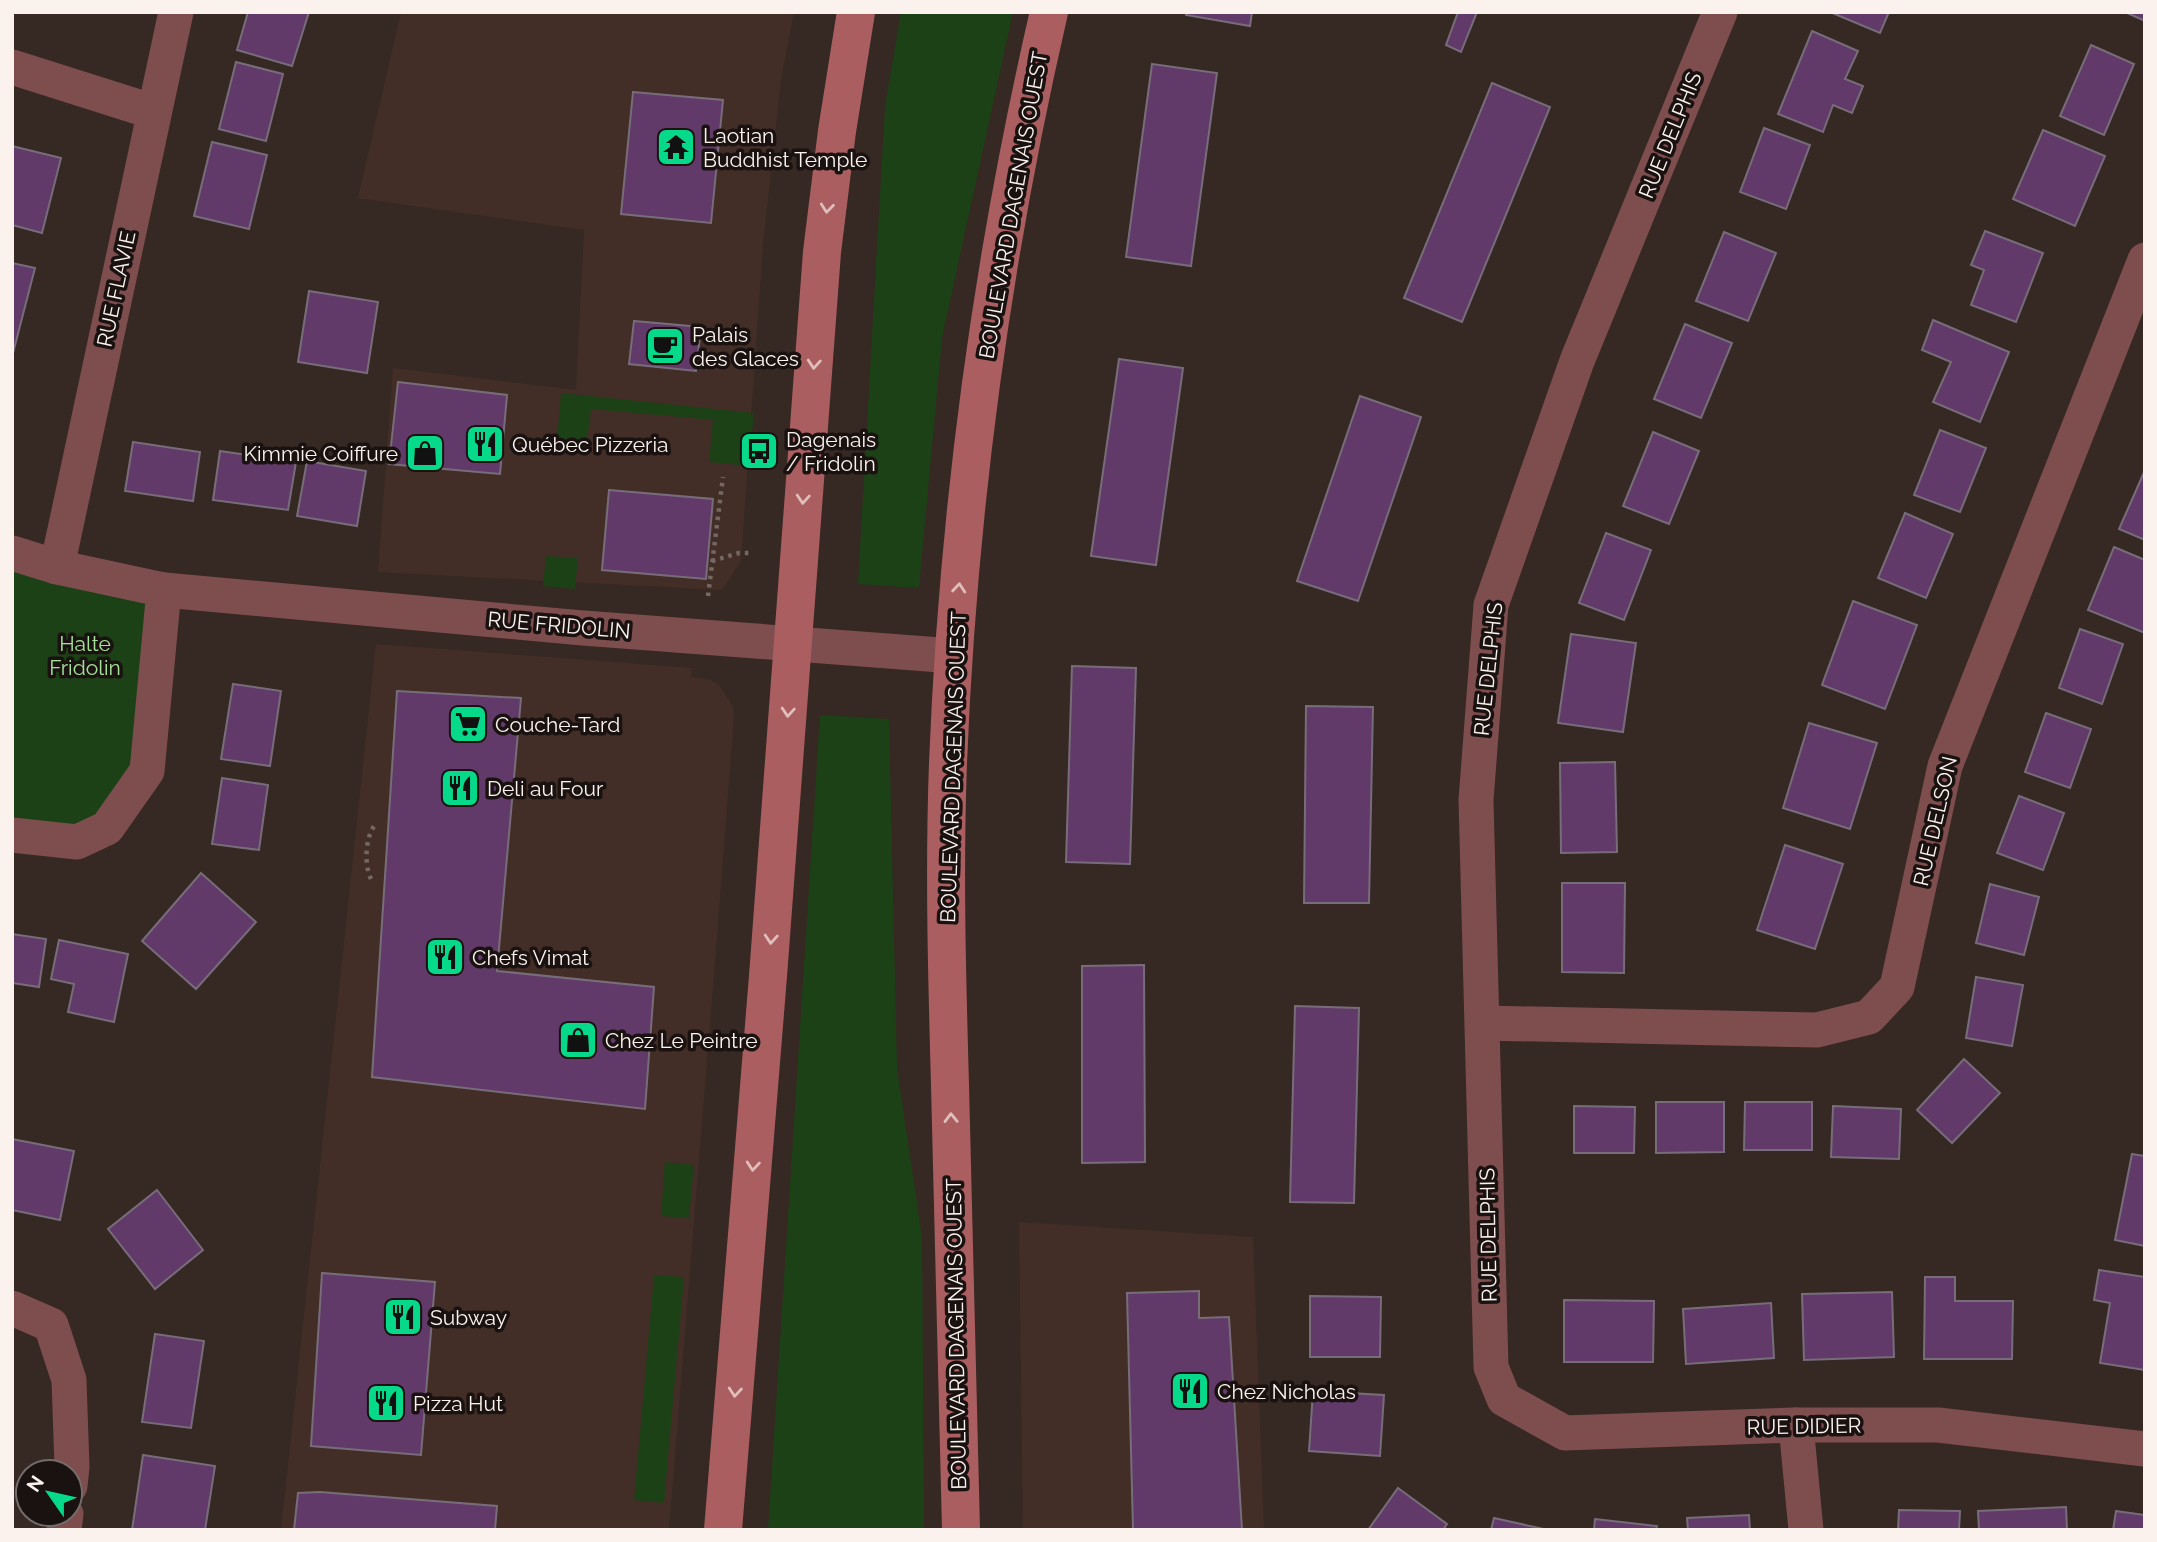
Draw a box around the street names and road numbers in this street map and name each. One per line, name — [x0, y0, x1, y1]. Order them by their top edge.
street label: BOULEVARD DAGENAIS OUEST — [974, 49, 1052, 361]
street label: RUE DELPHIS — [1633, 68, 1707, 202]
street label: RUE FLAVIE — [92, 229, 140, 349]
street label: RUE DELPHIS — [1469, 601, 1507, 737]
street label: RUE FRIDOLIN — [486, 606, 632, 644]
street label: BOULEVARD DAGENAIS OUEST — [935, 611, 971, 923]
street label: RUE DELSON — [1908, 754, 1962, 888]
street label: RUE DELPHIS — [1474, 1167, 1502, 1302]
street label: BOULEVARD DAGENAIS OUEST — [941, 1178, 971, 1490]
street label: RUE DIDIER — [1746, 1413, 1862, 1439]

